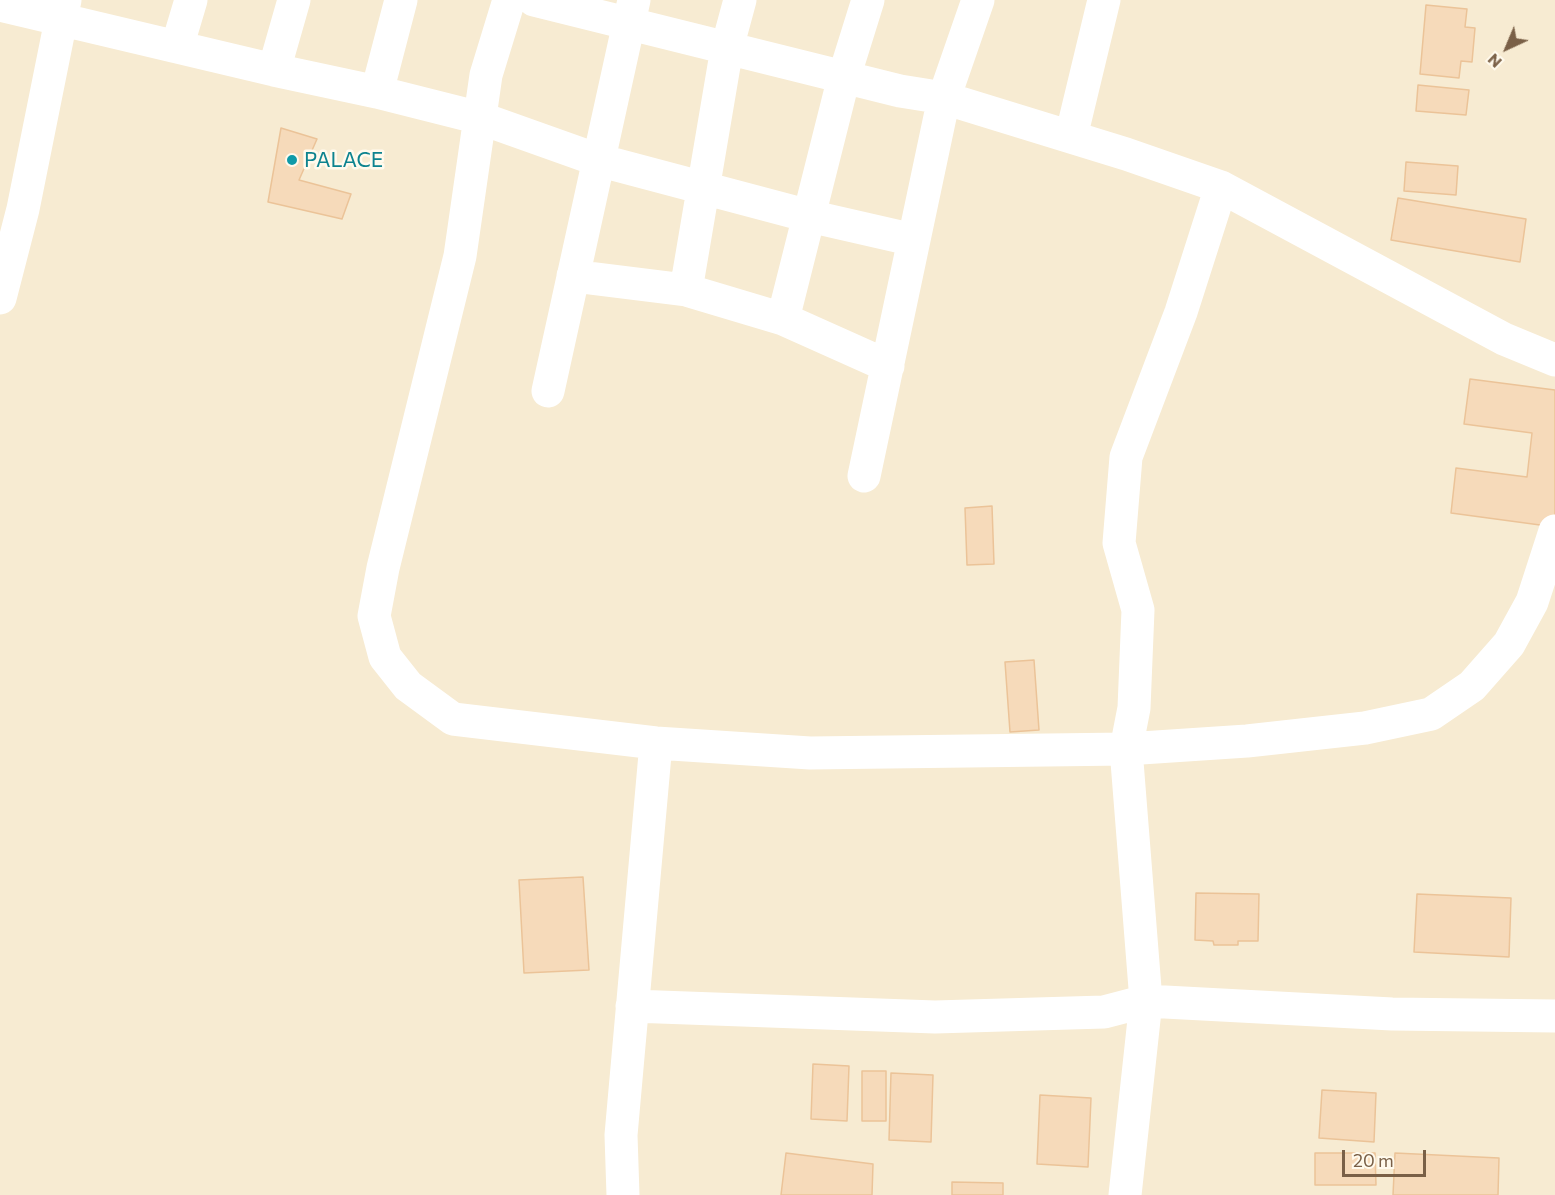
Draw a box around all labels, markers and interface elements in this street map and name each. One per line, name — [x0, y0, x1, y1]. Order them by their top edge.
north arrow — [1477, 18, 1537, 78]
text: N — [1483, 50, 1505, 72]
place label: PALACE — [304, 147, 383, 173]
marker: PALACE — [285, 153, 299, 167]
scale bar — [1345, 1138, 1429, 1176]
text: 20 m — [1353, 1149, 1394, 1171]

